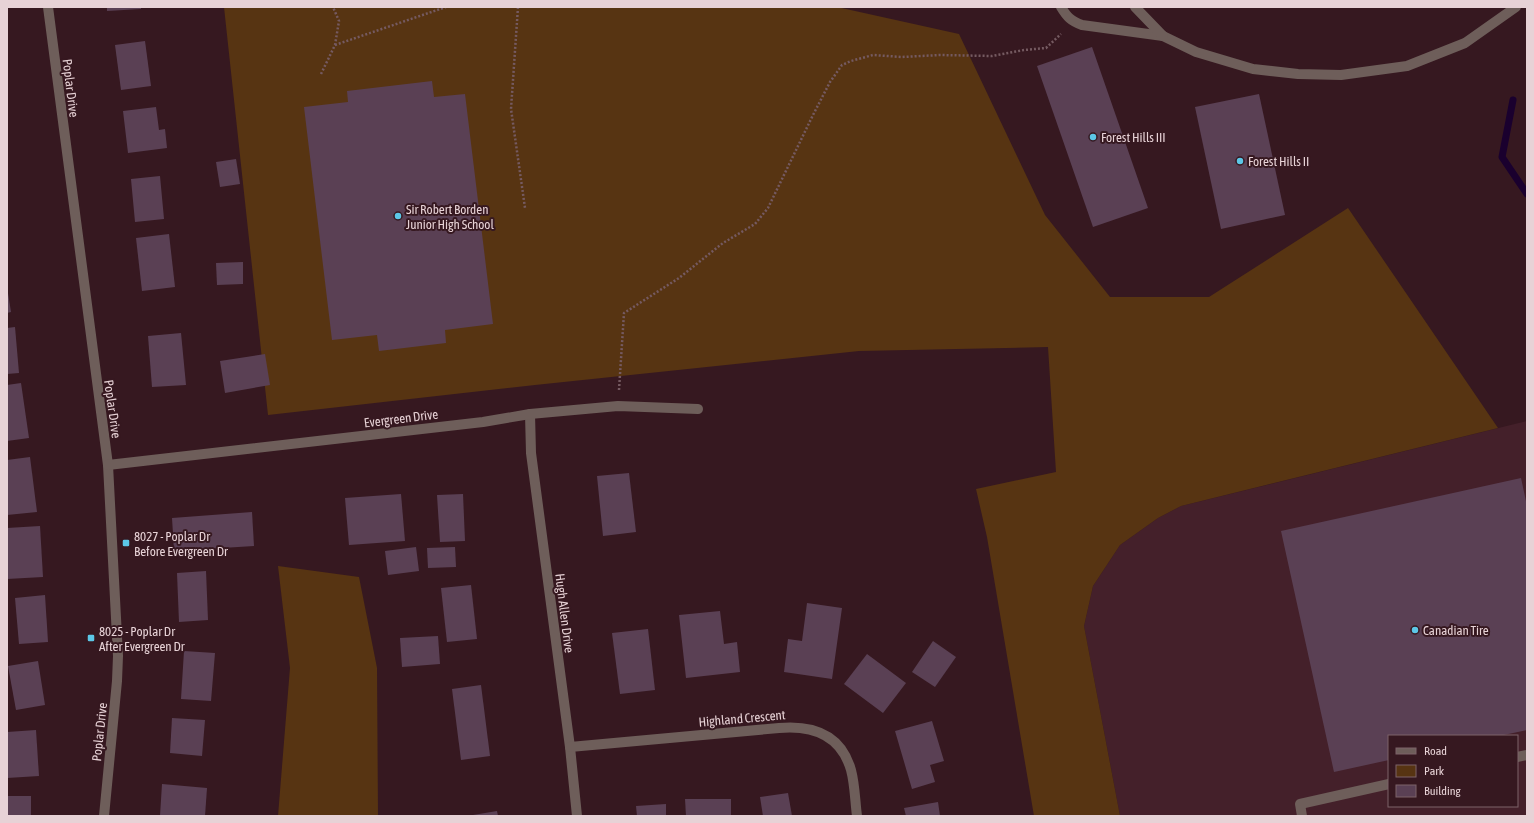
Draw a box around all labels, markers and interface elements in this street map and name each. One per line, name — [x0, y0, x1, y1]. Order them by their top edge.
street label: Poplar Drive — [59, 58, 82, 118]
place label: Forest Hills III — [1101, 130, 1166, 145]
marker: Forest Hills III — [1088, 132, 1098, 142]
place label: Forest Hills II — [1248, 154, 1309, 169]
marker: Forest Hills II — [1235, 156, 1245, 166]
place label: Sir Robert Borden Junior High School — [406, 202, 494, 232]
marker: Sir Robert Borden Junior High School — [393, 211, 403, 221]
street label: Poplar Drive — [101, 379, 124, 439]
street label: Evergreen Drive — [363, 406, 439, 430]
place label: 8027 - Poplar Dr Before Evergreen Dr — [134, 529, 228, 559]
marker: 8027 - Poplar Dr Before Evergreen Dr — [121, 538, 131, 548]
street label: Hugh Allen Drive — [552, 573, 577, 654]
place label: Canadian Tire — [1423, 623, 1489, 638]
place label: 8025 - Poplar Dr After Evergreen Dr — [99, 624, 185, 654]
marker: Canadian Tire — [1410, 625, 1420, 635]
marker: 8025 - Poplar Dr After Evergreen Dr — [86, 633, 96, 643]
street label: Poplar Drive — [89, 702, 110, 762]
street label: Highland Crescent — [698, 707, 786, 730]
legend — [1388, 735, 1518, 807]
text: Road — [1424, 744, 1447, 758]
text: Park — [1424, 764, 1445, 778]
text: Building — [1424, 784, 1462, 798]

